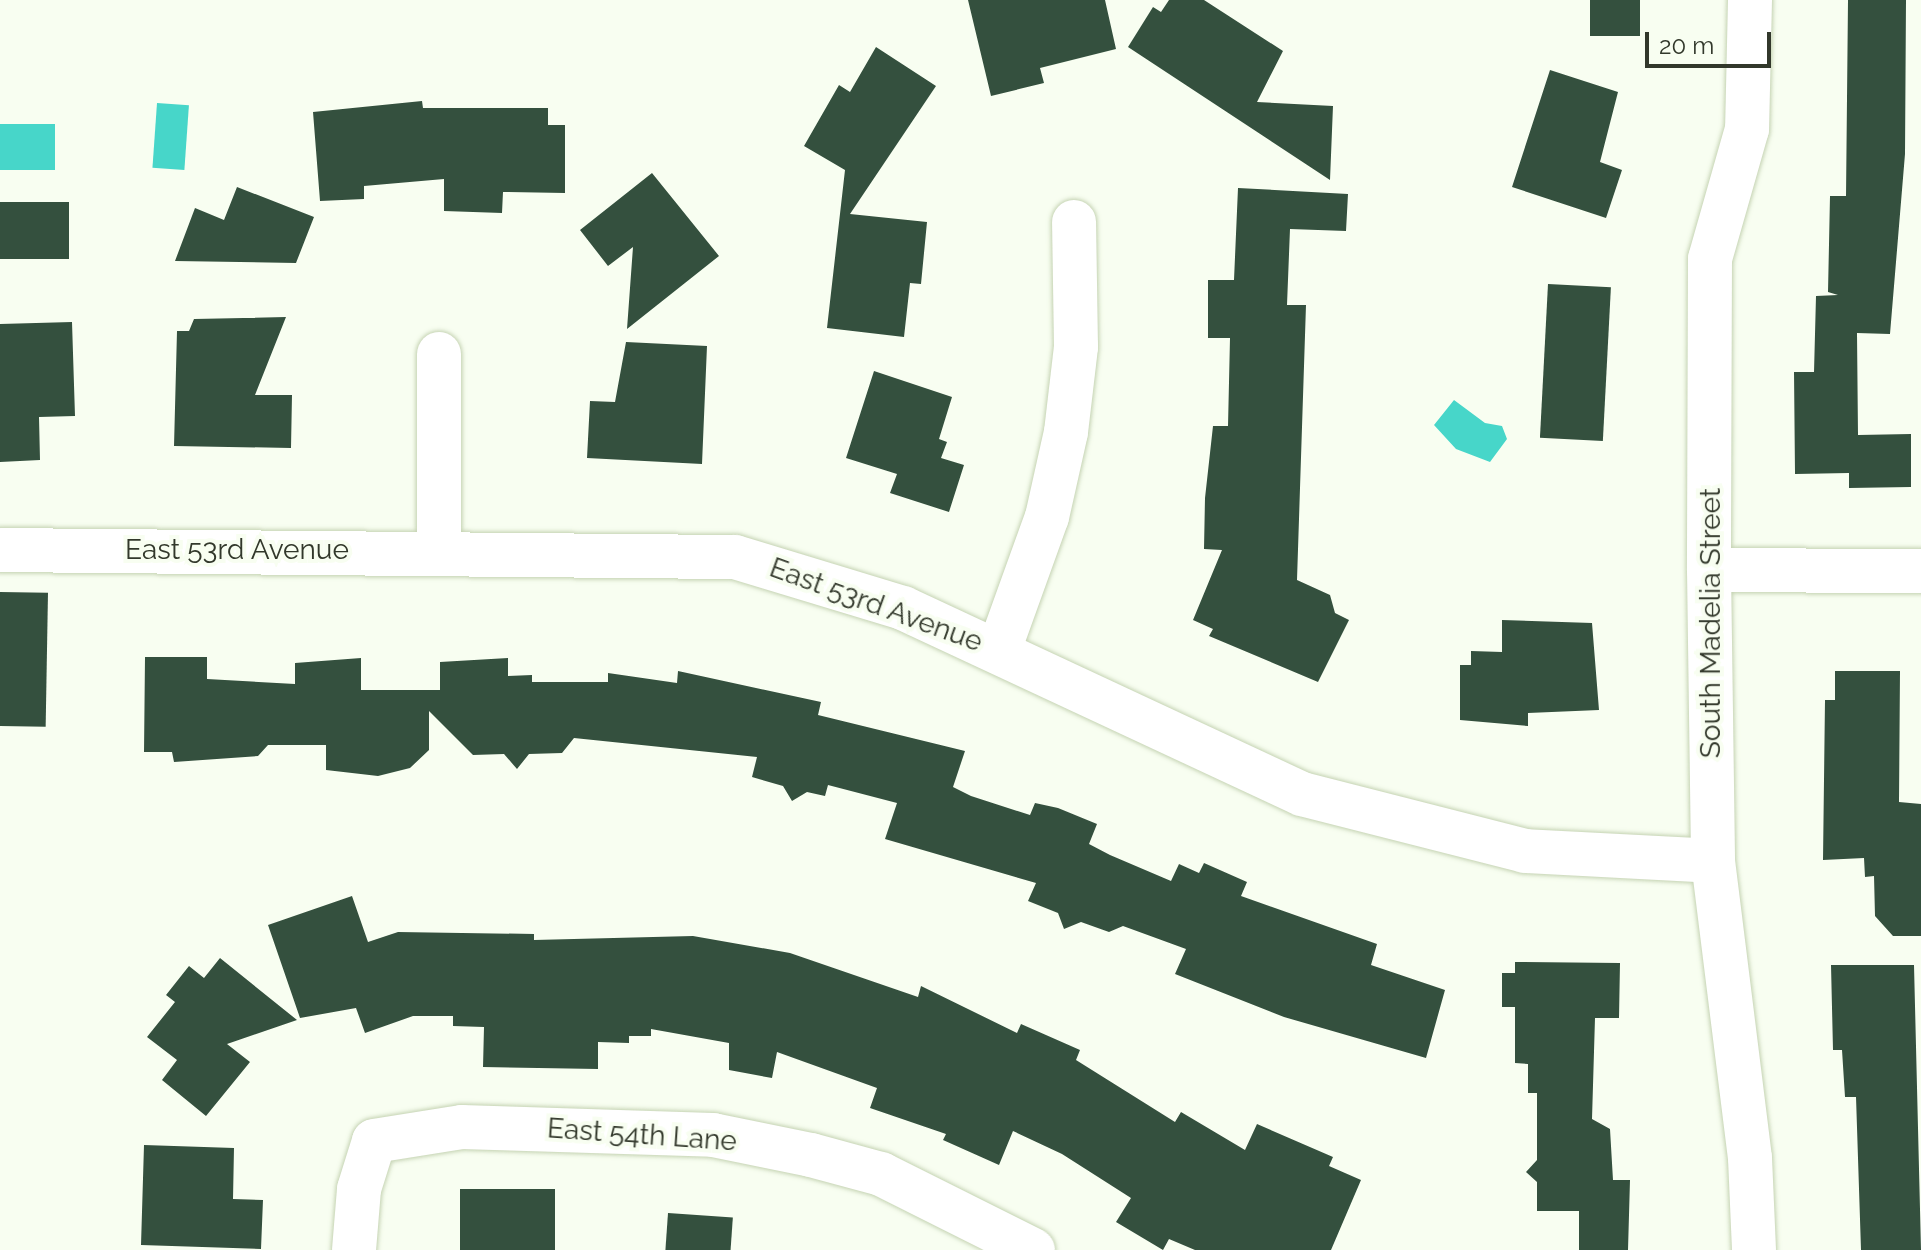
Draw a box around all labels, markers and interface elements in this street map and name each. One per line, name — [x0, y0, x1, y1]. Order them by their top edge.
scale bar — [1649, 16, 1775, 66]
text: 20 m — [1659, 31, 1714, 60]
street label: South Madelia Street — [1694, 488, 1728, 758]
street label: East 53rd Avenue — [125, 533, 349, 567]
street label: East 53rd Avenue — [765, 551, 987, 659]
street label: East 54th Lane — [546, 1112, 738, 1158]

